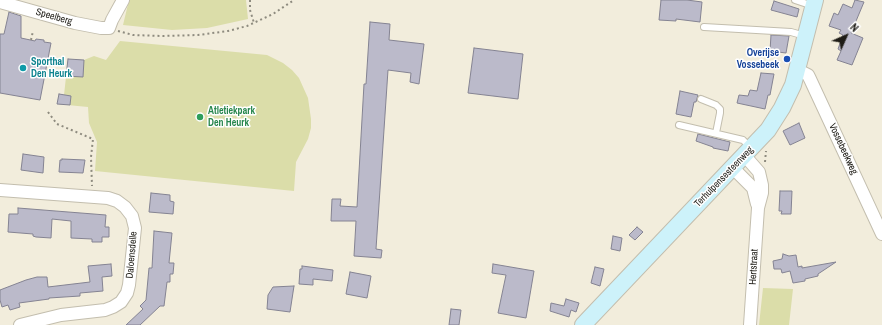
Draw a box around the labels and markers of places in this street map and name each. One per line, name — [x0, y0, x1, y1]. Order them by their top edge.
place label: Overijse Vossebeek — [737, 47, 779, 70]
marker: Overijse Vossebeek — [782, 54, 792, 64]
place label: Sporthal Den Heurk — [31, 56, 72, 80]
marker: Sporthal Den Heurk — [18, 63, 28, 73]
place label: Atletiekpark Den Heurk — [208, 105, 255, 128]
marker: Atletiekpark Den Heurk — [195, 112, 205, 122]

